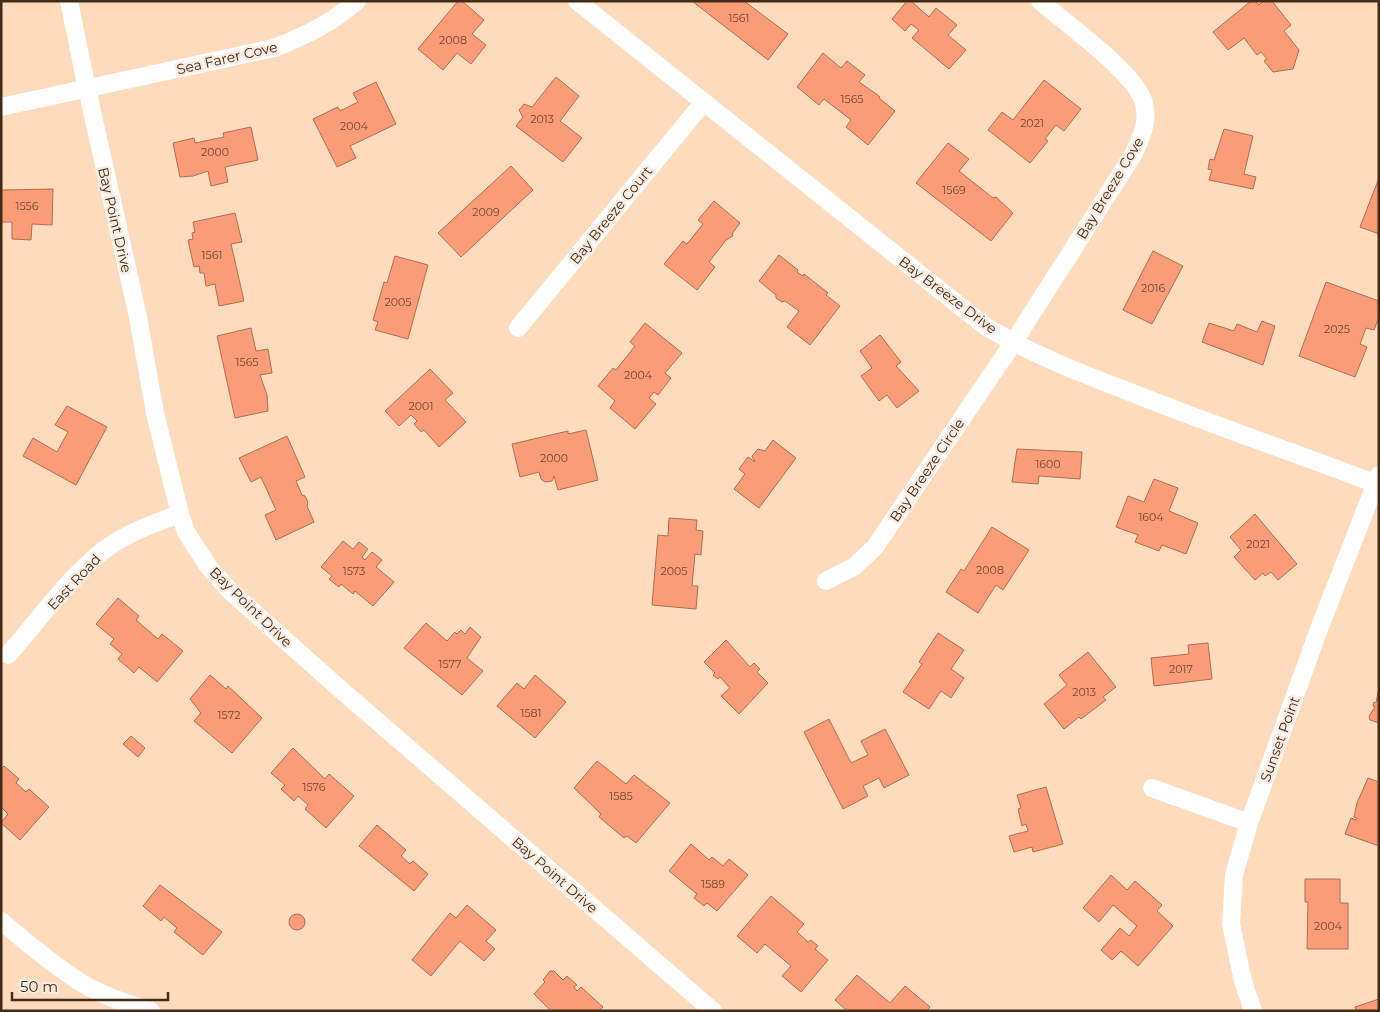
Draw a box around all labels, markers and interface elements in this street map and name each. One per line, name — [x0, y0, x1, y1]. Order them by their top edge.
house number: 1561 — [729, 11, 749, 25]
house number: 2008 — [439, 33, 467, 47]
street label: Sea Farer Cove — [175, 38, 279, 78]
house number: 1565 — [840, 92, 864, 106]
house number: 2013 — [530, 112, 554, 126]
house number: 2021 — [1020, 116, 1044, 130]
house number: 2004 — [340, 119, 369, 133]
street label: Bay Breeze Cove — [1072, 134, 1148, 242]
house number: 2000 — [201, 145, 229, 159]
street label: Bay Breeze Court — [566, 162, 656, 268]
street label: Bay Point Drive — [94, 166, 136, 274]
house number: 1569 — [942, 183, 966, 197]
house number: 1556 — [15, 199, 39, 213]
house number: 2009 — [472, 205, 500, 219]
house number: 1561 — [202, 248, 222, 262]
street label: Bay Breeze Drive — [895, 252, 1001, 338]
house number: 2016 — [1141, 281, 1165, 295]
house number: 2005 — [384, 295, 412, 309]
house number: 2025 — [1324, 322, 1350, 336]
house number: 1565 — [235, 355, 259, 369]
house number: 2004 — [624, 368, 653, 382]
house number: 2001 — [409, 399, 433, 413]
street label: Bay Breeze Circle — [886, 415, 968, 525]
house number: 2000 — [540, 451, 568, 465]
house number: 1600 — [1035, 457, 1061, 471]
house number: 1604 — [1138, 510, 1164, 524]
house number: 2021 — [1246, 537, 1270, 551]
street label: East Road — [43, 550, 105, 614]
street label: Bay Point Drive — [206, 563, 296, 651]
house number: 2008 — [976, 563, 1004, 577]
house number: 1573 — [343, 564, 365, 578]
house number: 2005 — [660, 564, 688, 578]
house number: 1577 — [438, 657, 462, 671]
house number: 2017 — [1169, 662, 1193, 676]
house number: 2013 — [1072, 685, 1096, 699]
street label: Sunset Point — [1256, 693, 1304, 784]
house number: 1581 — [520, 706, 542, 720]
house number: 1572 — [218, 708, 240, 722]
house number: 1576 — [302, 780, 326, 794]
house number: 1585 — [609, 789, 633, 803]
street label: Bay Point Drive — [508, 833, 602, 917]
house number: 1589 — [701, 877, 725, 891]
house number: 2004 — [1314, 919, 1343, 933]
scale bar — [12, 970, 169, 1002]
text: 50 m — [20, 977, 58, 996]

